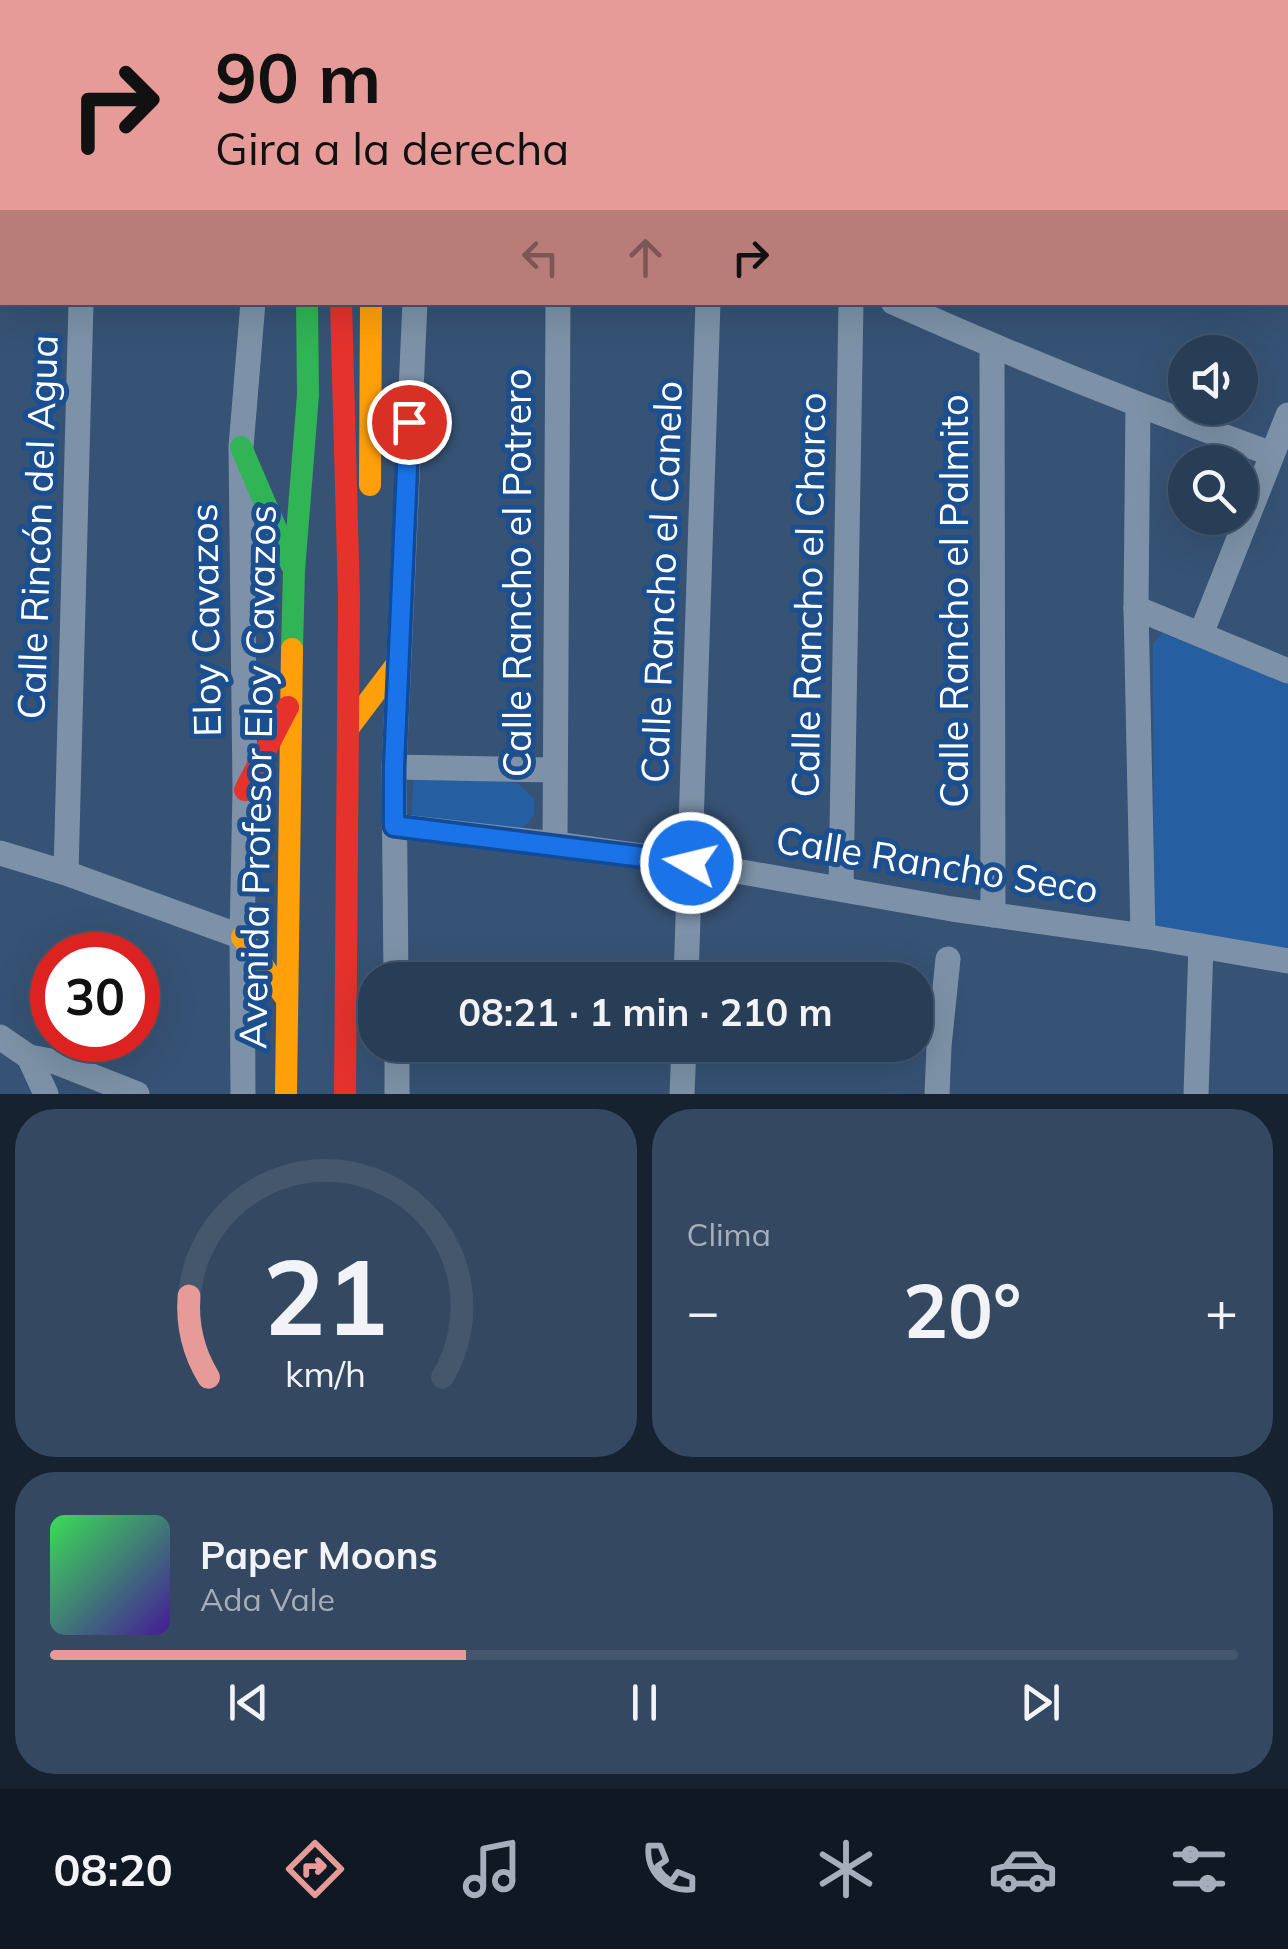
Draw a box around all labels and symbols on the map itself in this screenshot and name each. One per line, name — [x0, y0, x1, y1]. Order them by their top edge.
street label: Calle Rincón del Agua — [6, 334, 68, 720]
street label: Calle Rancho el Potrero — [493, 369, 541, 777]
pin — [367, 380, 452, 465]
street label: Calle Rancho el Canelo — [630, 380, 692, 784]
street label: Calle Rancho el Charco — [780, 392, 836, 798]
street label: Calle Rancho el Palmito — [930, 394, 978, 808]
street label: Eloy Cavazos — [179, 503, 231, 737]
street label: Avenida Profesor Eloy Cavazos — [228, 504, 286, 1050]
position arrow — [639, 811, 743, 915]
street label: Calle Rancho Seco — [773, 815, 1102, 913]
speed limit sign: 30 — [30, 932, 160, 1062]

